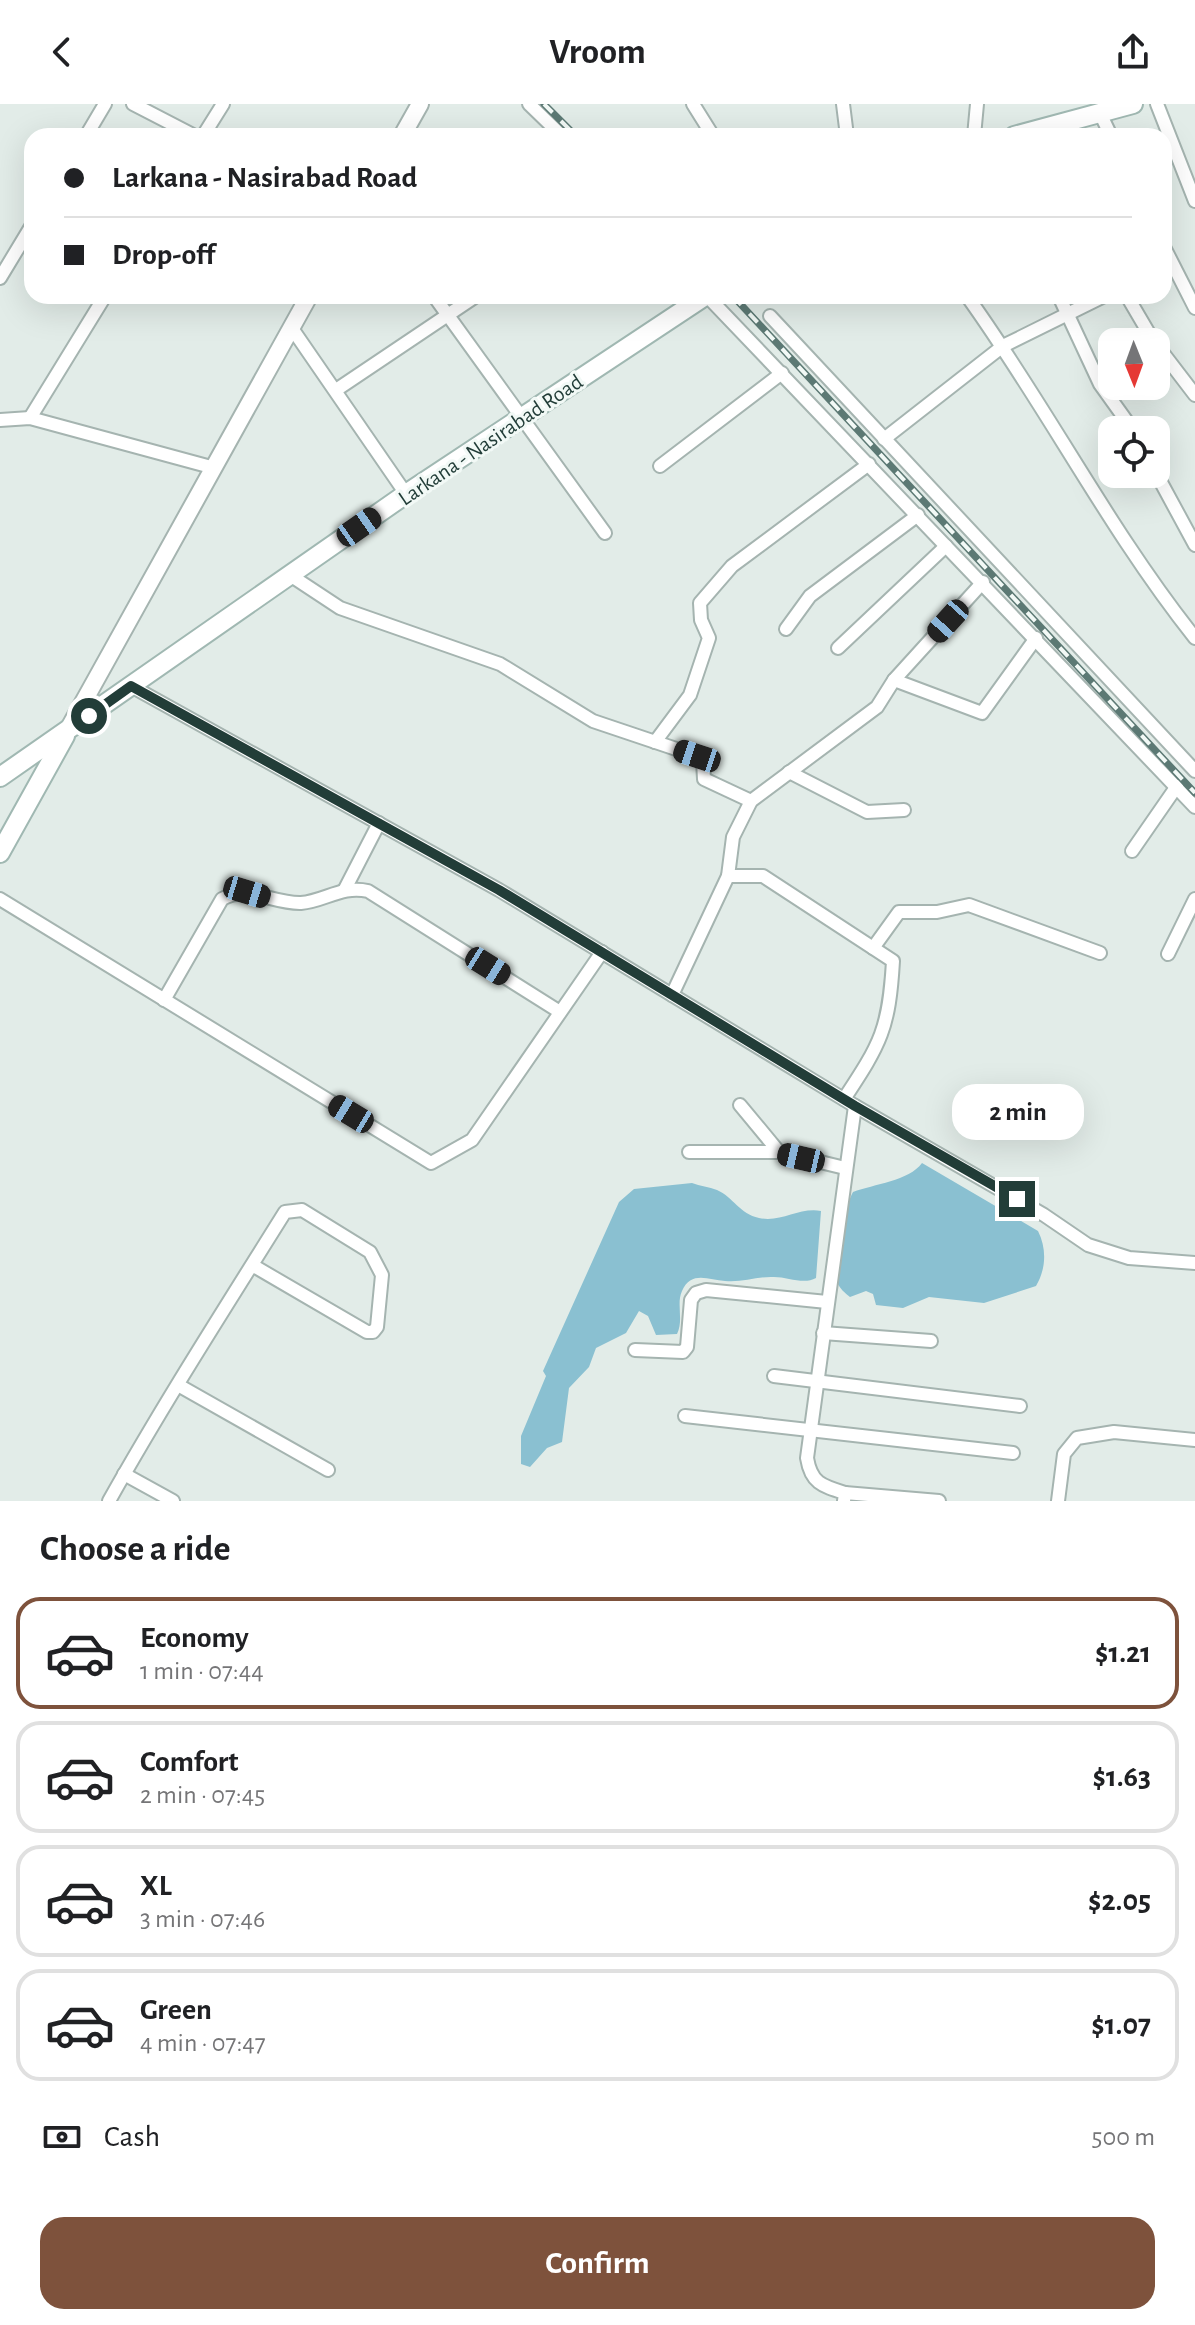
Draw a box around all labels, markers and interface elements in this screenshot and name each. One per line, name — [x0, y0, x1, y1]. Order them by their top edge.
icon: back — [40, 30, 84, 74]
icon: share — [1111, 30, 1155, 74]
text: Vroom — [549, 34, 646, 70]
text: Larkana - Nasirabad Road — [112, 163, 417, 193]
text: Drop-off — [112, 240, 215, 270]
north arrow — [1098, 328, 1170, 400]
map controls — [1098, 328, 1170, 488]
street label: Larkana - Nasirabad Road — [395, 370, 587, 510]
button: locate — [1098, 416, 1170, 488]
car — [332, 503, 386, 551]
car — [923, 595, 973, 647]
route start — [71, 698, 107, 734]
car — [670, 737, 724, 775]
car — [221, 874, 273, 910]
car — [461, 943, 515, 989]
callout: 2 min — [951, 1083, 1083, 1139]
car — [324, 1091, 378, 1137]
text: 2 min — [989, 1099, 1047, 1125]
car — [775, 1141, 827, 1175]
route end — [999, 1181, 1035, 1217]
text: Choose a ride — [40, 1531, 230, 1567]
icon: car — [44, 1617, 116, 1689]
text: Economy — [140, 1623, 249, 1653]
text: $1.21 — [1095, 1638, 1151, 1668]
text: 1 min · 07:44 — [140, 1658, 264, 1684]
icon: car — [44, 1741, 116, 1813]
text: Comfort — [140, 1747, 239, 1777]
text: $1.63 — [1092, 1762, 1151, 1792]
text: 2 min · 07:45 — [140, 1782, 265, 1808]
icon: car — [44, 1865, 116, 1937]
text: XL — [140, 1871, 172, 1901]
text: $2.05 — [1088, 1886, 1151, 1916]
text: 3 min · 07:46 — [140, 1906, 265, 1932]
icon: car — [44, 1989, 116, 2061]
text: Green — [140, 1995, 212, 2025]
text: $1.07 — [1091, 2010, 1151, 2040]
text: 4 min · 07:47 — [140, 2030, 266, 2056]
icon: cash — [40, 2115, 84, 2159]
text: Cash — [104, 2122, 160, 2152]
text: 500 m — [1092, 2124, 1155, 2150]
button: Confirm — [40, 2217, 1155, 2309]

